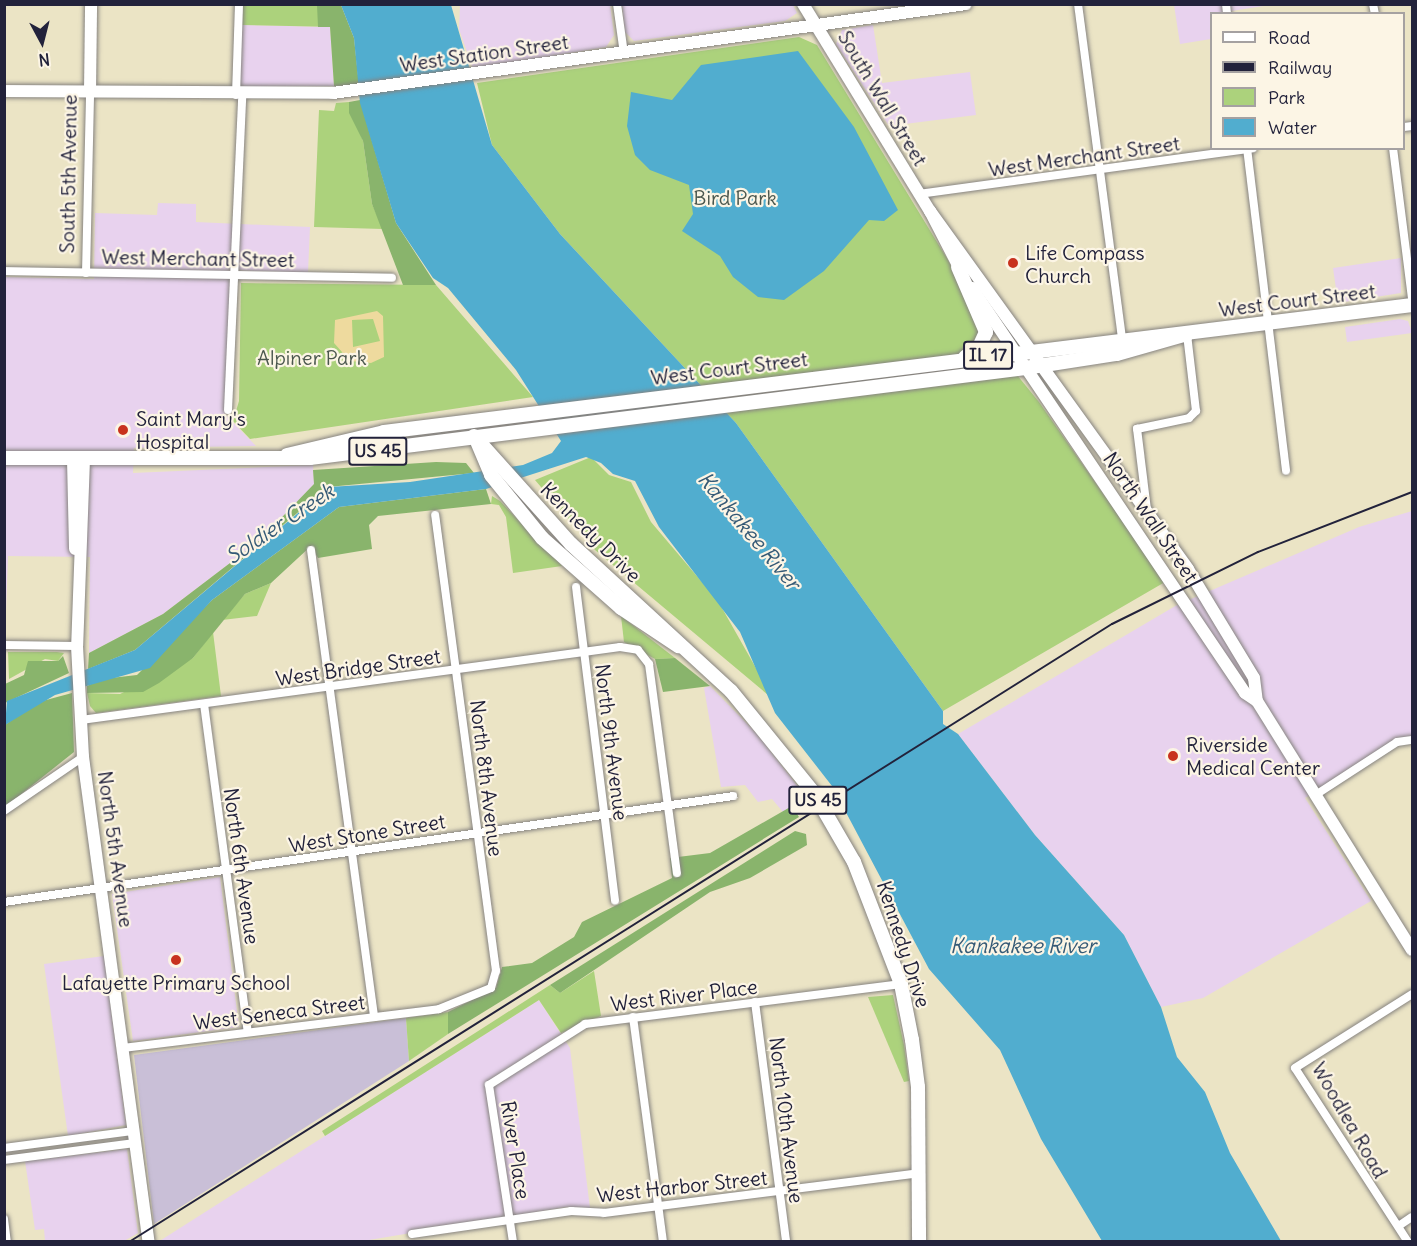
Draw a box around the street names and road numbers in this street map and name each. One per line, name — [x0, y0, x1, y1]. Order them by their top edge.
street label: South Wall Street — [833, 26, 933, 170]
street label: West Station Street — [398, 29, 570, 77]
street label: South 5th Avenue — [55, 94, 81, 254]
street label: West Merchant Street — [987, 131, 1181, 181]
street label: West Merchant Street — [101, 244, 295, 272]
street label: West Court Street — [1217, 278, 1377, 322]
road number: IL 17 — [962, 340, 1014, 370]
street label: West Court Street — [649, 346, 809, 390]
road number: US 45 — [348, 436, 408, 466]
street label: North Wall Street — [1099, 447, 1203, 587]
street label: Kennedy Drive — [536, 477, 646, 587]
street label: West Bridge Street — [274, 644, 442, 690]
street label: North 9th Avenue — [590, 662, 634, 822]
street label: North 8th Avenue — [465, 698, 509, 858]
street label: North 5th Avenue — [93, 769, 139, 929]
road number: US 45 — [788, 785, 848, 815]
street label: North 6th Avenue — [219, 786, 265, 946]
street label: West Stone Street — [287, 809, 447, 857]
street label: Kennedy Drive — [872, 878, 936, 1010]
street label: West River Place — [609, 974, 759, 1016]
street label: West Seneca Street — [192, 990, 366, 1034]
street label: North 10th Avenue — [765, 1036, 809, 1204]
street label: Woodlea Road — [1307, 1058, 1393, 1182]
street label: River Place — [496, 1099, 536, 1201]
street label: West Harbor Street — [596, 1165, 768, 1207]

